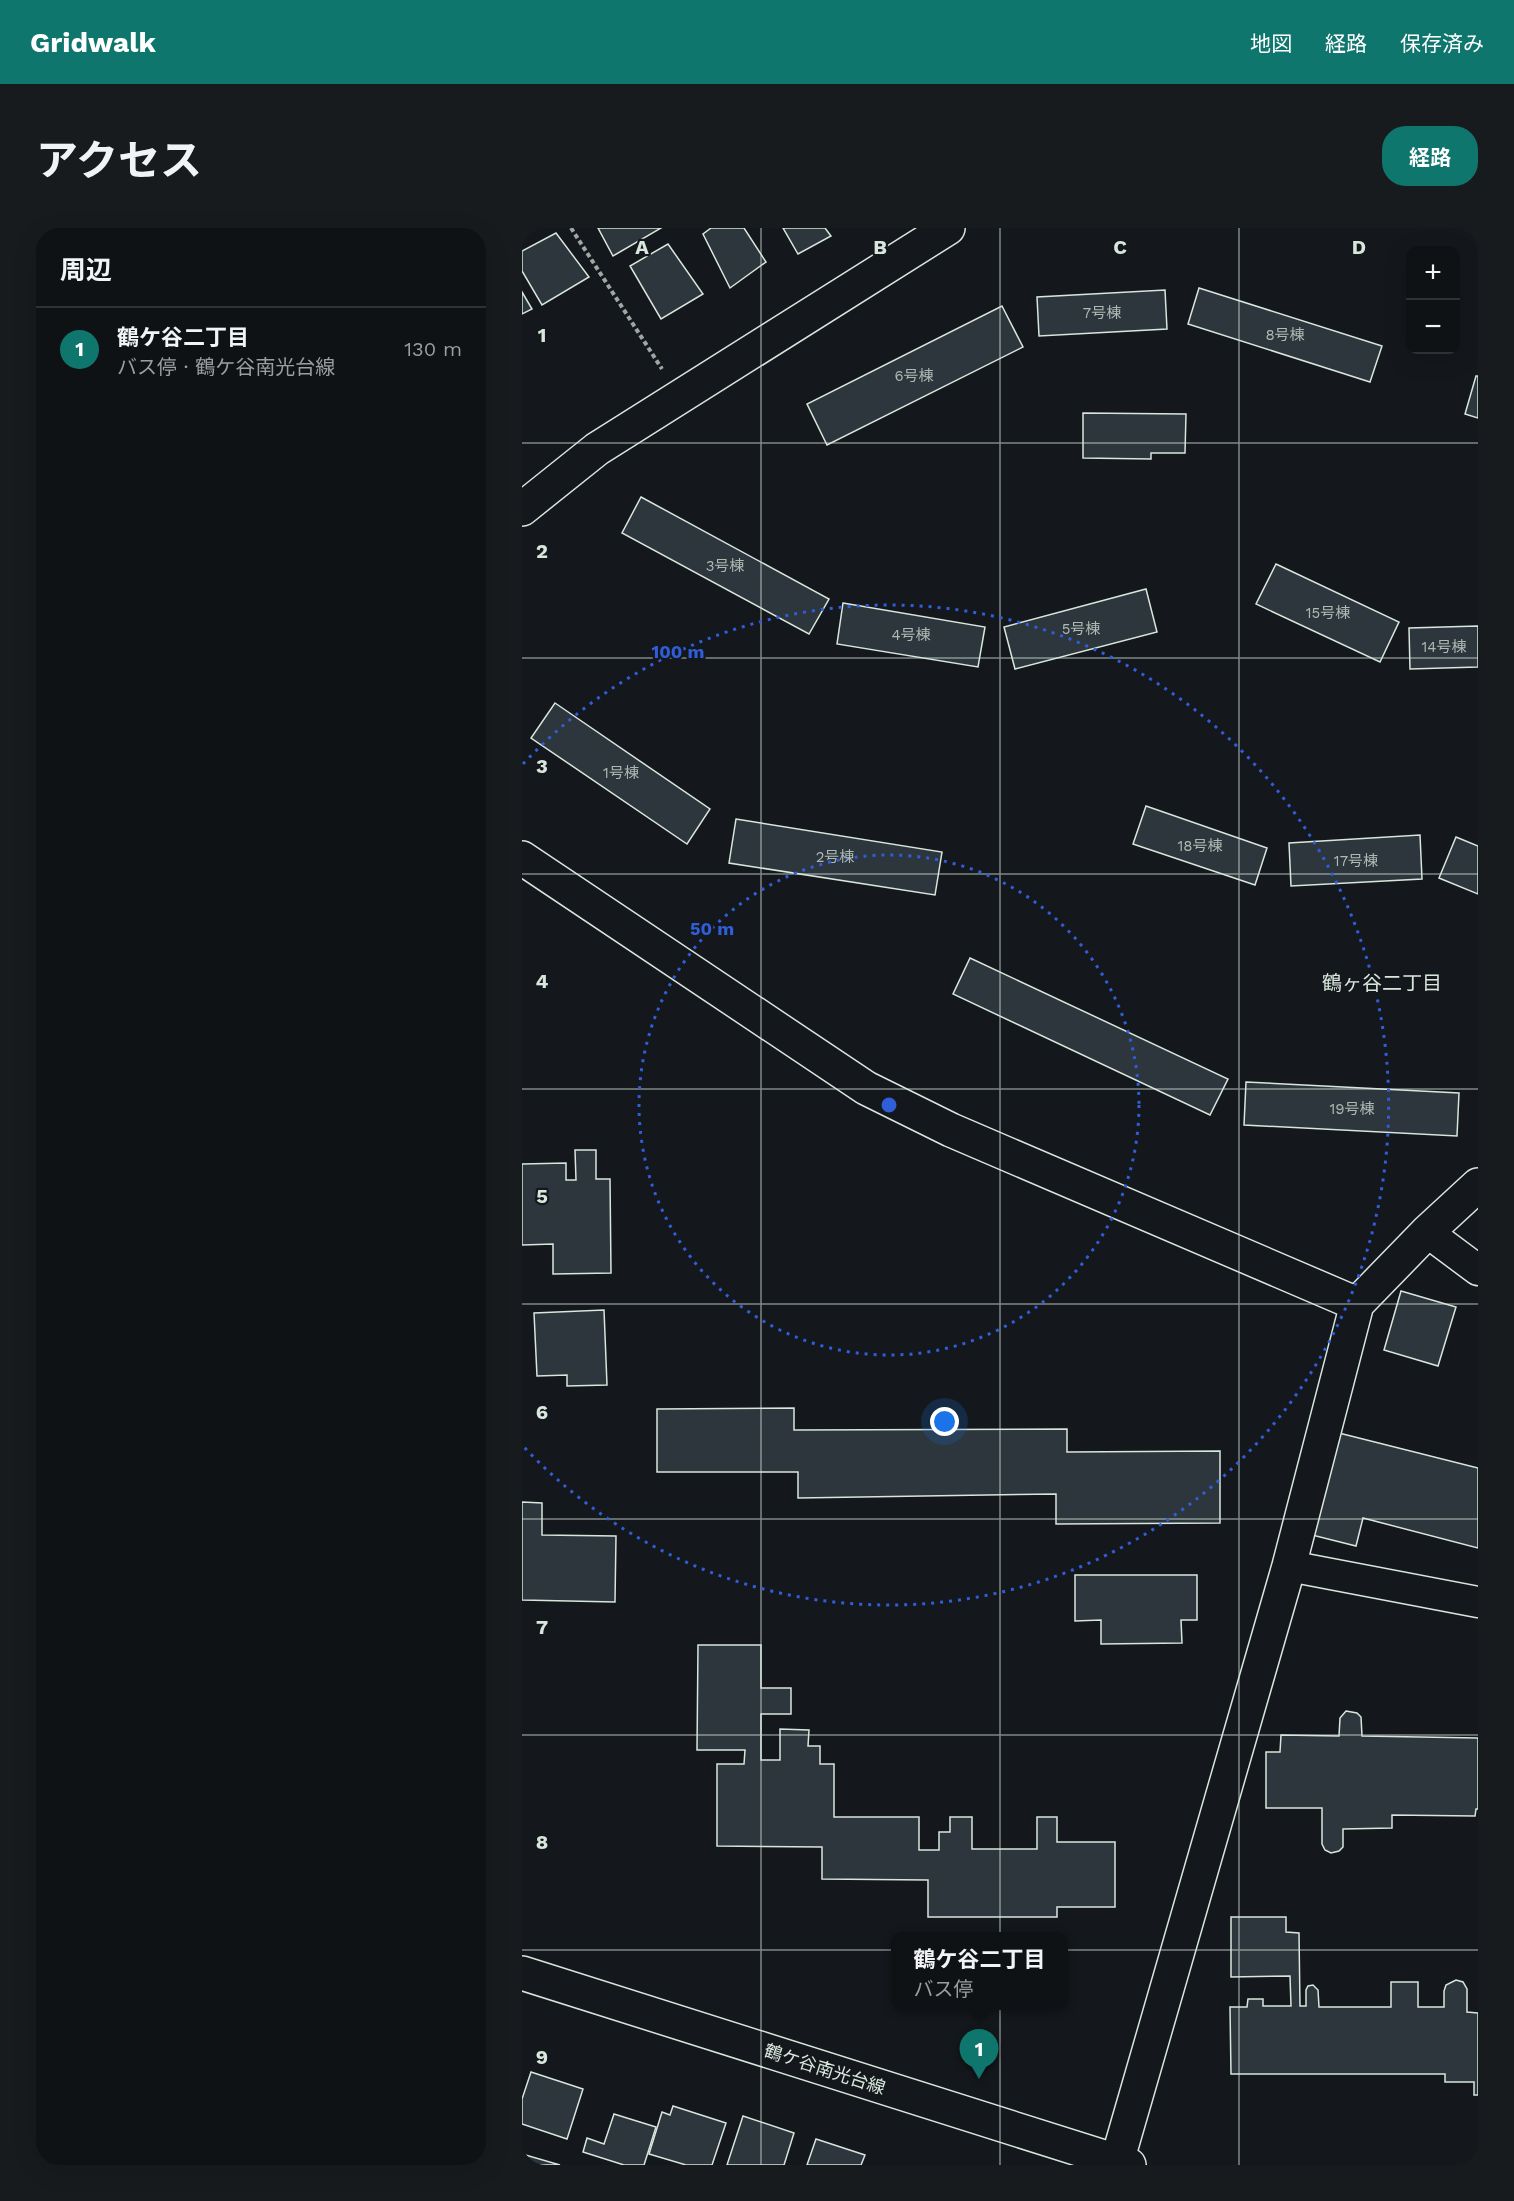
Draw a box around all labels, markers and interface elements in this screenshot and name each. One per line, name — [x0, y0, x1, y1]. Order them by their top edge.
text: Gridwalk — [30, 26, 156, 59]
text: 地図 — [1250, 31, 1292, 56]
text: 経路 — [1325, 31, 1367, 56]
text: 保存済み — [1400, 31, 1484, 56]
button: 経路 — [1382, 126, 1478, 186]
text: アクセス — [36, 136, 202, 185]
text: A — [635, 235, 649, 259]
text: B — [873, 235, 887, 259]
text: C — [1113, 235, 1127, 259]
text: D — [1352, 235, 1366, 259]
map controls — [1406, 246, 1460, 354]
button: + — [1406, 246, 1460, 300]
text: 周辺 — [60, 255, 112, 285]
button: − — [1406, 300, 1460, 354]
house number: 7号棟 — [1083, 304, 1121, 322]
text: 1 — [538, 323, 546, 347]
text: 鶴ケ谷二丁目 — [117, 325, 249, 350]
house number: 8号棟 — [1265, 326, 1305, 344]
text: 1 — [75, 337, 84, 361]
text: 130 m — [404, 337, 462, 361]
text: バス停 · 鶴ケ谷南光台線 — [117, 355, 335, 379]
house number: 6号棟 — [894, 367, 934, 385]
text: 2 — [536, 539, 548, 563]
house number: 3号棟 — [706, 557, 744, 575]
house number: 15号棟 — [1306, 604, 1350, 622]
house number: 5号棟 — [1062, 620, 1100, 638]
house number: 4号棟 — [891, 626, 931, 644]
house number: 14号棟 — [1421, 638, 1467, 656]
text: 100 m — [651, 641, 705, 662]
text: 3 — [536, 754, 548, 778]
house number: 1号棟 — [603, 764, 639, 782]
house number: 18号棟 — [1177, 837, 1223, 855]
house number: 2号棟 — [816, 848, 854, 866]
house number: 17号棟 — [1334, 852, 1378, 870]
text: 50 m — [690, 918, 734, 939]
text: 4 — [536, 969, 549, 993]
district label: 鶴ヶ谷二丁目 — [1322, 971, 1442, 995]
centre of rings — [879, 1095, 899, 1115]
house number: 19号棟 — [1329, 1100, 1375, 1118]
text: 5 — [536, 1184, 548, 1208]
text: 6 — [536, 1400, 548, 1424]
your location — [930, 1407, 959, 1436]
text: 7 — [536, 1615, 548, 1639]
text: 8 — [536, 1830, 548, 1854]
popup — [891, 1932, 1068, 2010]
text: 鶴ケ谷二丁目 — [913, 1947, 1046, 1972]
text: バス停 — [913, 1977, 973, 2001]
pin: 1 — [960, 2030, 998, 2079]
street label: 鶴ケ谷南光台線 — [762, 2040, 888, 2098]
text: 9 — [536, 2045, 548, 2069]

